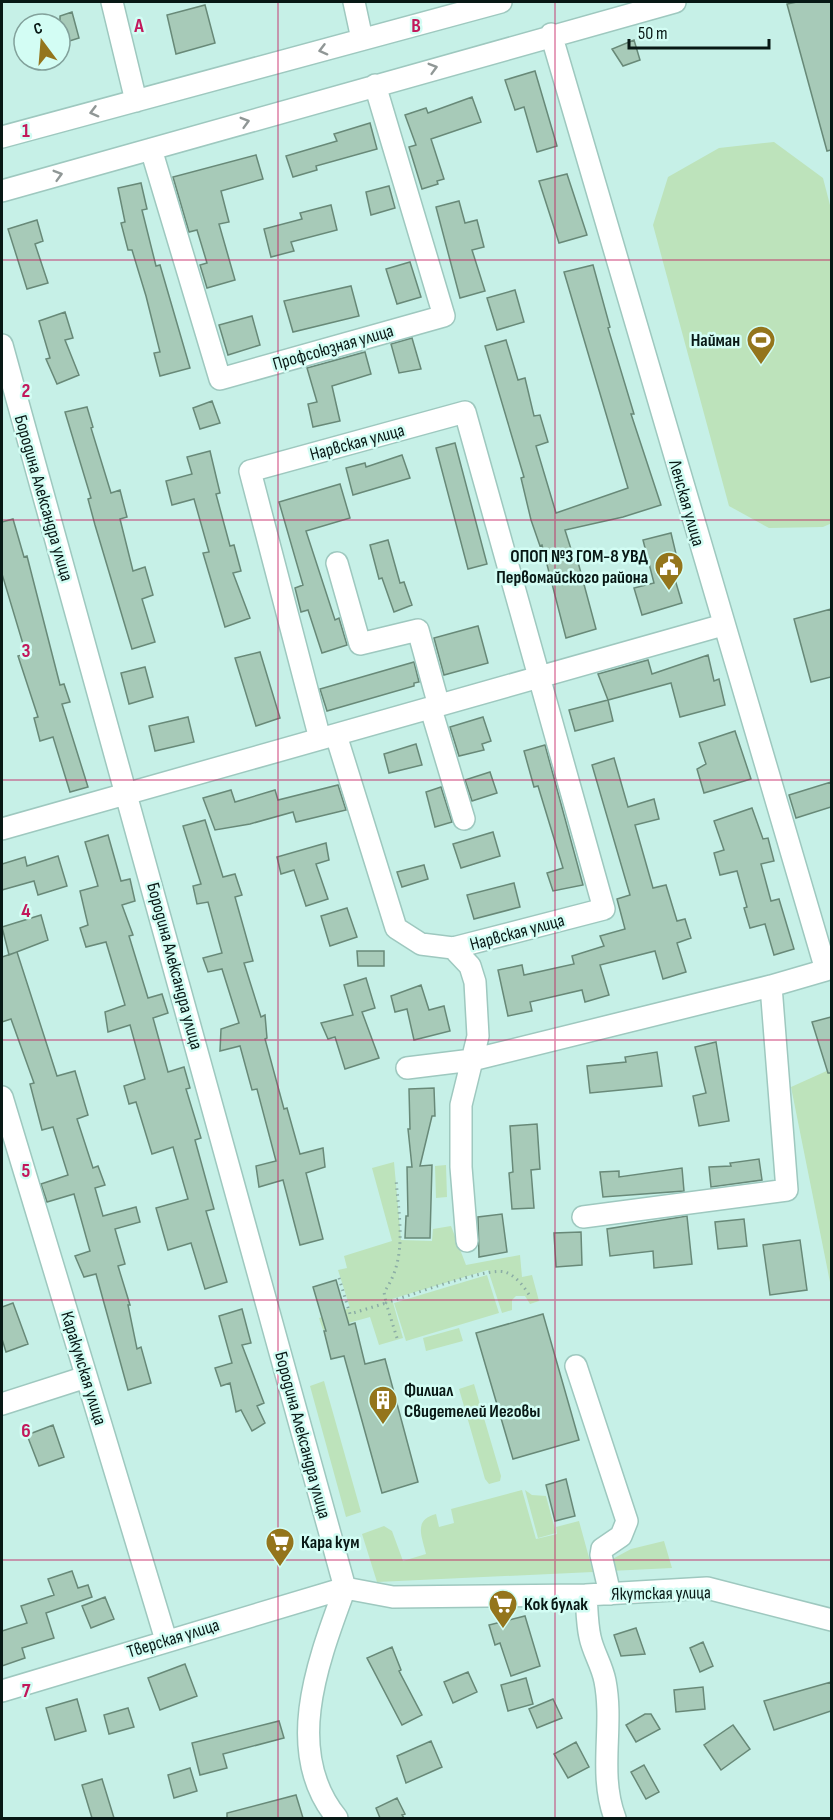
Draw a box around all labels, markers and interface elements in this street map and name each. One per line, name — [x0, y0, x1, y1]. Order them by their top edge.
north arrow — [12, 12, 72, 72]
scale bar — [629, 12, 768, 50]
text: A — [133, 14, 144, 38]
text: B — [411, 14, 421, 38]
text: С — [32, 19, 45, 39]
text: 50 m — [638, 23, 668, 44]
one-way arrow — [318, 43, 329, 55]
one-way arrow — [428, 63, 438, 76]
one-way arrow — [89, 105, 100, 117]
one-way arrow — [240, 117, 250, 129]
text: 1 — [22, 119, 30, 143]
one-way arrow — [52, 170, 63, 182]
street label: Профсоюзная улица — [270, 320, 396, 375]
sports icon: Найман — [745, 324, 777, 366]
place label: Найман — [691, 330, 740, 351]
text: 2 — [22, 379, 30, 403]
street label: Бородина Александра улица — [10, 413, 77, 584]
street label: Нарвская улица — [308, 420, 407, 465]
street label: Ленская улица — [664, 457, 709, 549]
place label: ОПОП №3 ГОМ-8 УВД Первомайского района — [496, 546, 649, 588]
public building icon: ОПОП №3 ГОМ-8 УВД Первомайского района — [653, 550, 685, 592]
text: 3 — [22, 639, 31, 663]
street label: Бородина Александра улица — [142, 880, 207, 1052]
text: 4 — [21, 899, 31, 923]
street label: Нарвская улица — [468, 910, 567, 955]
text: 5 — [22, 1159, 31, 1183]
street label: Каракумская улица — [56, 1309, 111, 1428]
street label: Бородина Александра улица — [270, 1349, 335, 1521]
place label: Филиал Свидетелей Иеговы — [404, 1380, 540, 1422]
building icon: Филиал Свидетелей Иеговы — [367, 1384, 399, 1426]
text: 6 — [21, 1419, 31, 1443]
supermarket icon: Кара кум — [264, 1526, 296, 1568]
place label: Кара кум — [301, 1532, 359, 1553]
street label: Якутская улица — [611, 1582, 711, 1605]
supermarket icon: Кок булак — [487, 1588, 519, 1630]
place label: Кок булак — [524, 1594, 588, 1615]
street label: Тверская улица — [124, 1614, 222, 1662]
text: 7 — [22, 1679, 31, 1703]

